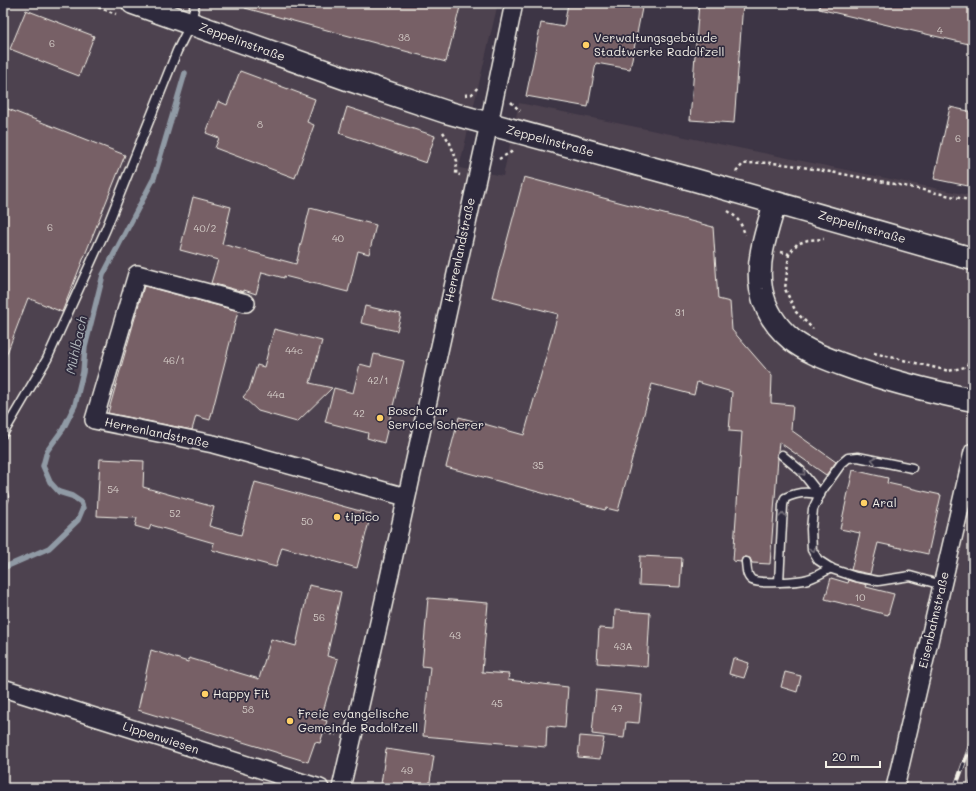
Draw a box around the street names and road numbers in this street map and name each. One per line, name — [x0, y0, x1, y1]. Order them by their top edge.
street label: Zeppelinstraße — [197, 18, 288, 64]
street label: Zeppelinstraße — [504, 121, 596, 160]
street label: Herrenlandstraße — [440, 196, 478, 304]
street label: Zeppelinstraße — [816, 206, 908, 246]
street label: Herrenlandstraße — [103, 413, 211, 451]
street label: Eisenbahnstraße — [914, 570, 952, 670]
street label: Lippenwiesen — [121, 717, 201, 757]

